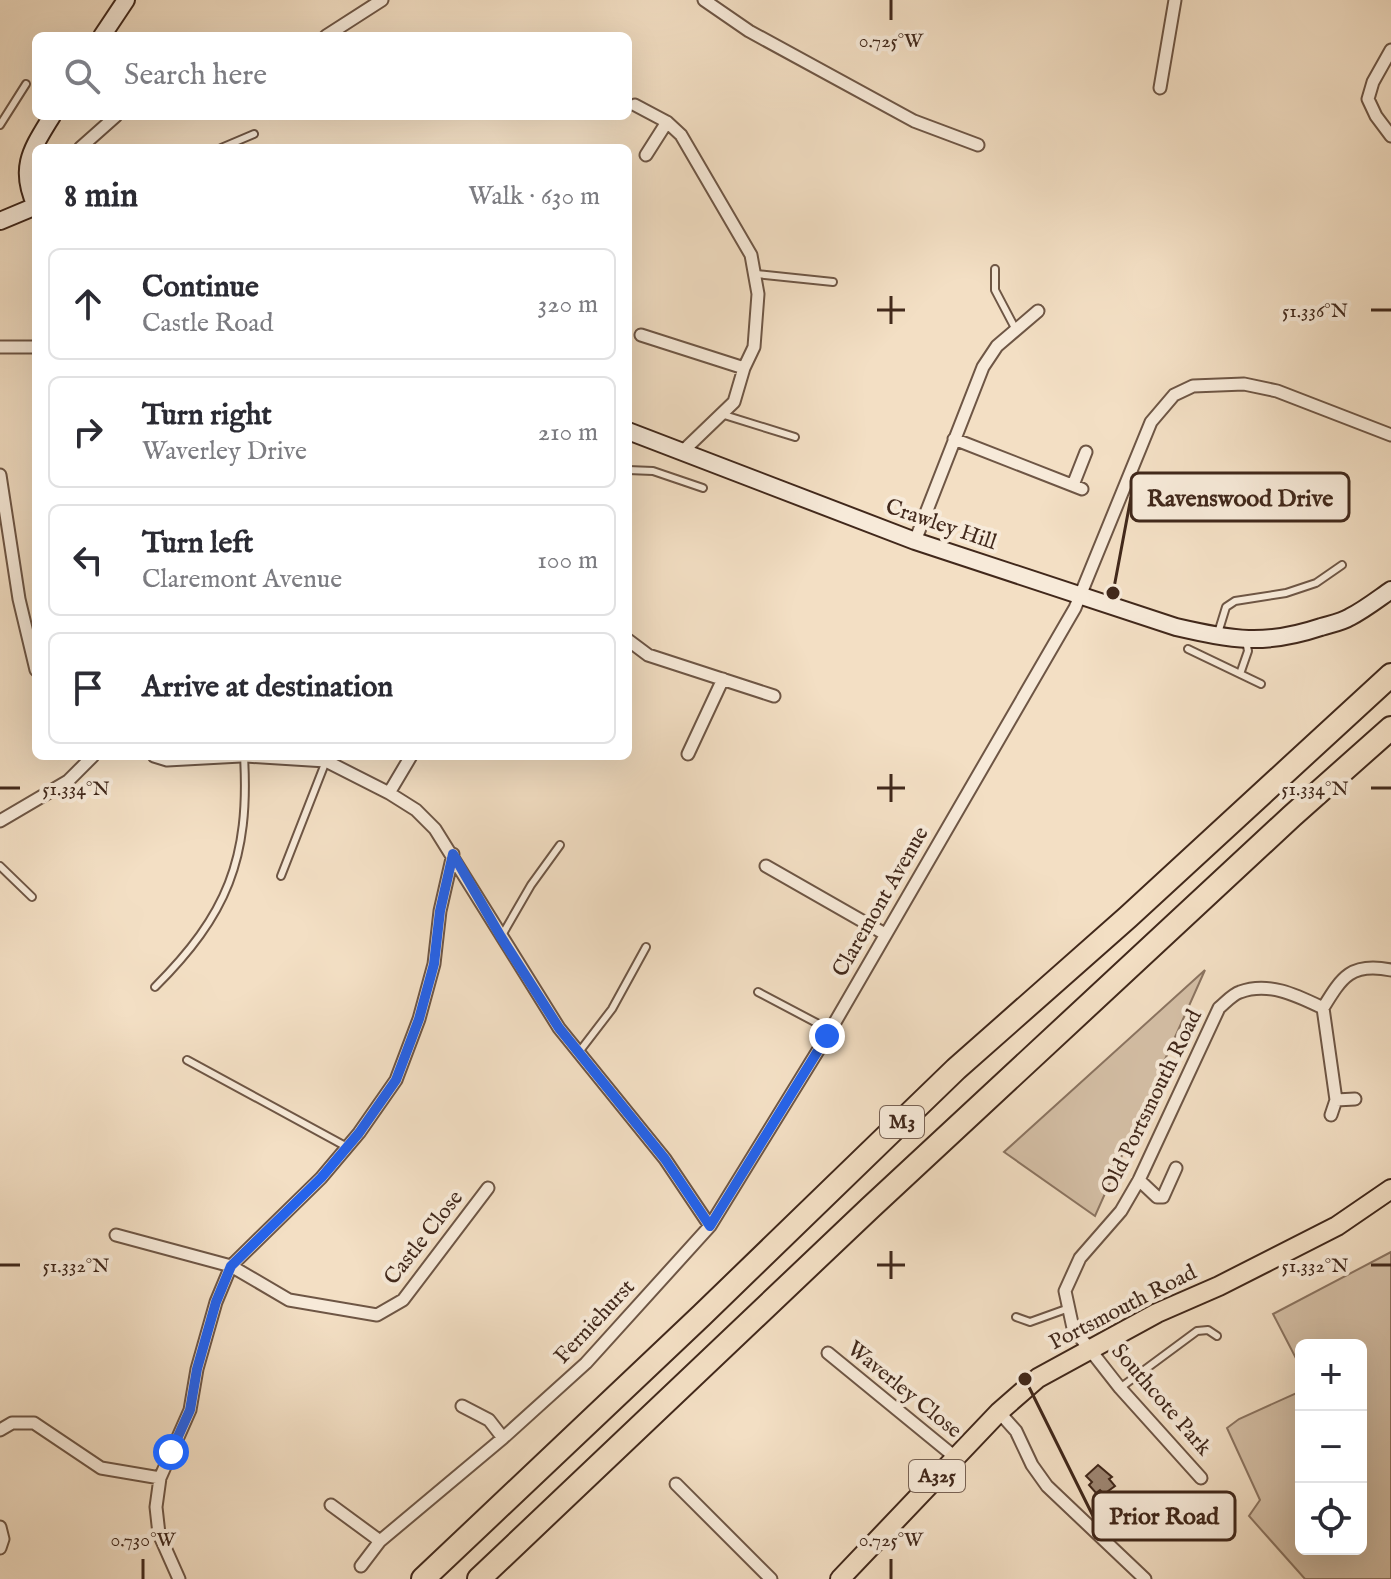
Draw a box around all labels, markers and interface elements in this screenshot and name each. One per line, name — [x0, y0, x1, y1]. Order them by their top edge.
text: 0.725°W — [859, 29, 924, 54]
search box — [32, 32, 632, 120]
icon: search — [60, 54, 104, 98]
text: Search here — [124, 57, 267, 95]
text: 8 min — [64, 175, 138, 218]
text: Walk · 630 m — [468, 180, 600, 213]
text: Continue — [142, 269, 259, 307]
icon: ahead — [66, 282, 110, 326]
text: 320 m — [538, 288, 598, 321]
text: 51.336°N — [1282, 299, 1348, 324]
text: Castle Road — [142, 307, 273, 340]
text: Turn right — [142, 397, 272, 435]
icon: right — [66, 410, 110, 454]
text: 210 m — [538, 416, 598, 449]
text: Waverley Drive — [142, 435, 307, 468]
callout: Ravenswood Drive — [1131, 473, 1349, 521]
text: Ravenswood Drive — [1147, 484, 1333, 515]
street label: Crawley Hill — [882, 493, 1000, 557]
text: Turn left — [142, 525, 253, 563]
icon: left — [66, 538, 110, 582]
text: 100 m — [537, 544, 598, 577]
text: Claremont Avenue — [142, 563, 342, 596]
icon: arrive — [66, 666, 110, 710]
text: Arrive at destination — [142, 669, 393, 707]
text: 51.334°N — [42, 777, 110, 802]
text: 51.334°N — [1281, 777, 1349, 802]
street label: Claremont Avenue — [827, 822, 935, 982]
street label: Old Portsmouth Road — [1095, 1005, 1209, 1199]
route end — [809, 1018, 845, 1054]
road number: M3 — [880, 1106, 924, 1138]
street label: Castle Close — [378, 1185, 470, 1291]
text: 51.332°N — [43, 1254, 109, 1279]
text: 51.332°N — [1282, 1254, 1348, 1279]
street label: Portsmouth Road — [1045, 1259, 1201, 1357]
street label: Ferniehurst — [549, 1273, 642, 1370]
street label: Waverley Close — [841, 1335, 967, 1445]
street label: Southcote Park — [1105, 1338, 1217, 1462]
map controls — [1295, 1339, 1367, 1555]
button: + — [1295, 1339, 1367, 1411]
button: − — [1295, 1411, 1367, 1483]
route start — [153, 1434, 189, 1470]
road number: A325 — [909, 1460, 965, 1492]
button: locate — [1295, 1483, 1367, 1555]
callout: Prior Road — [1093, 1492, 1235, 1540]
text: Prior Road — [1109, 1502, 1220, 1533]
text: 0.730°W — [110, 1528, 176, 1553]
text: 0.725°W — [859, 1528, 924, 1553]

